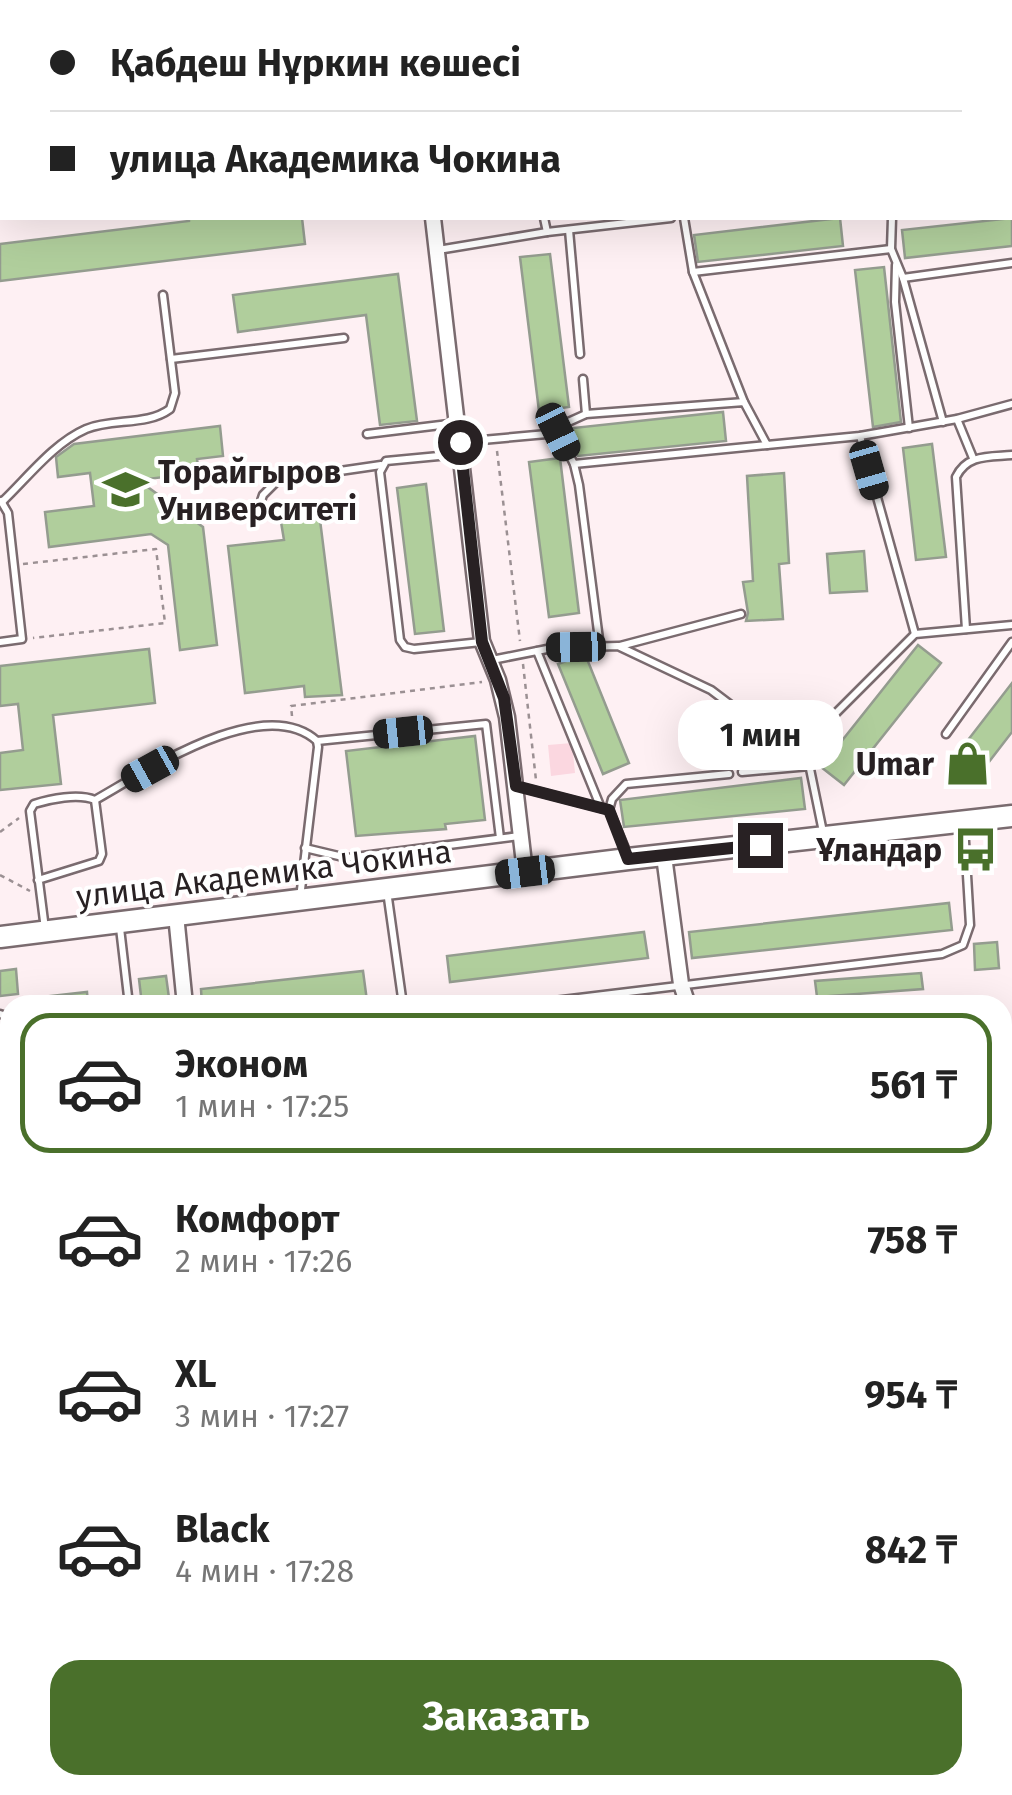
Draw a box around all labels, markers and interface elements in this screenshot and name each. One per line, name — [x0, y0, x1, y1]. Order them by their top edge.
text: Қабдеш Нұркин көшесі — [110, 40, 521, 86]
text: улица Академика Чокина — [110, 136, 561, 182]
car — [531, 398, 585, 466]
route start — [438, 420, 483, 465]
car — [846, 437, 892, 503]
place label: Торайгыров Университеті — [157, 453, 357, 528]
school or university icon: Торайгыров Университеті — [101, 466, 149, 514]
car — [546, 631, 606, 663]
callout: 1 мин — [678, 700, 842, 770]
car — [372, 714, 434, 750]
text: 1 мин — [720, 716, 801, 754]
shop icon: Umar — [943, 740, 991, 788]
car — [116, 741, 184, 797]
place label: Umar — [856, 745, 934, 783]
route end — [738, 823, 783, 868]
bus stop icon: Ұландар — [951, 826, 999, 874]
place label: Ұландар — [815, 831, 942, 869]
street label: улица Академика Чокина — [74, 832, 454, 916]
car — [493, 853, 557, 891]
icon: car — [55, 1038, 145, 1128]
text: Эконом — [175, 1041, 308, 1087]
text: 561 ₸ — [870, 1062, 957, 1108]
text: 1 мин · 17:25 — [175, 1087, 349, 1125]
icon: car — [55, 1193, 145, 1283]
text: Комфорт — [175, 1196, 339, 1242]
text: 758 ₸ — [867, 1217, 957, 1263]
text: 2 мин · 17:26 — [175, 1242, 352, 1280]
icon: car — [55, 1348, 145, 1438]
text: XL — [175, 1351, 217, 1397]
text: 954 ₸ — [864, 1372, 957, 1418]
text: 3 мин · 17:27 — [175, 1397, 349, 1435]
icon: car — [55, 1503, 145, 1593]
text: Black — [175, 1506, 270, 1552]
text: 842 ₸ — [865, 1527, 957, 1573]
text: 4 мин · 17:28 — [175, 1552, 354, 1590]
button: Заказать — [50, 1660, 962, 1775]

